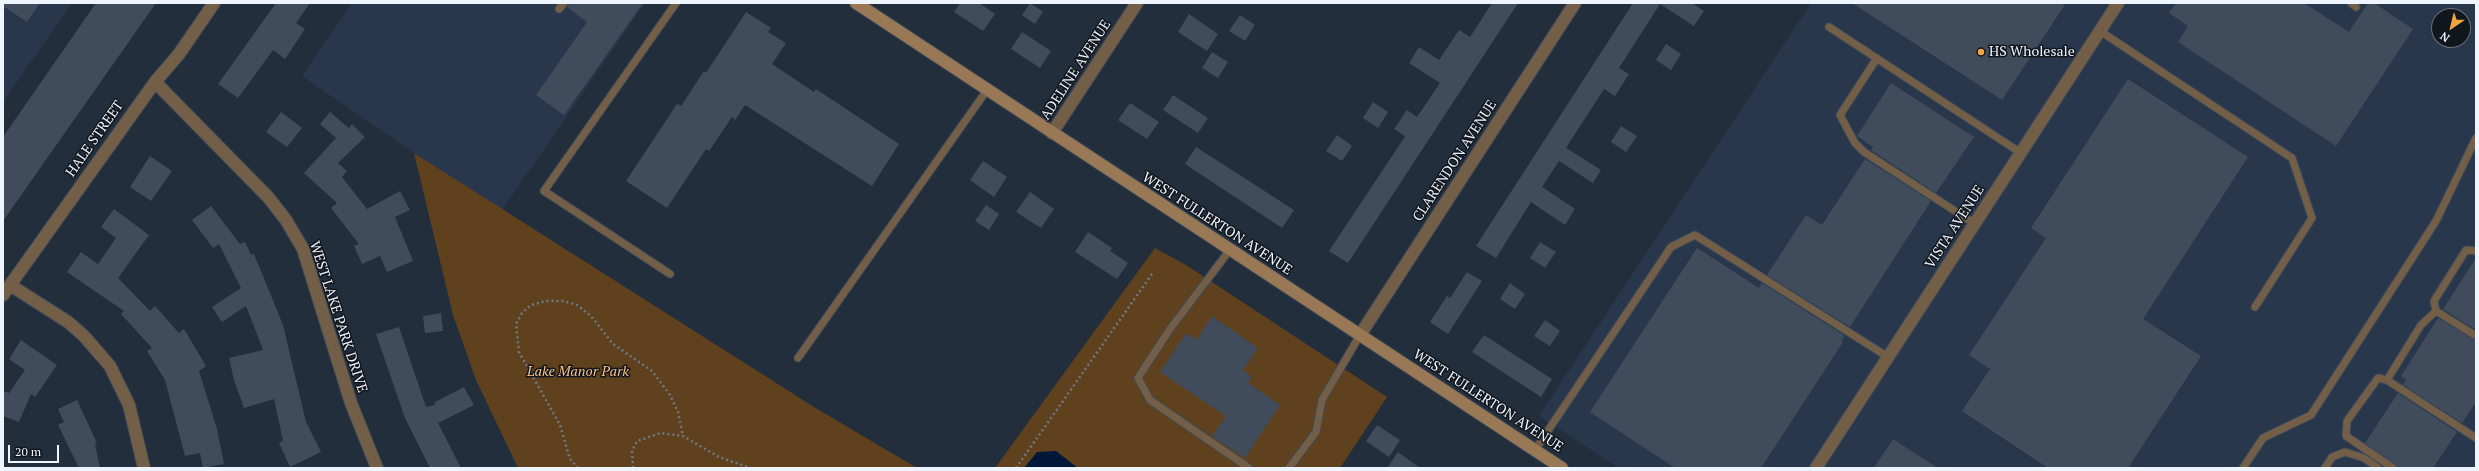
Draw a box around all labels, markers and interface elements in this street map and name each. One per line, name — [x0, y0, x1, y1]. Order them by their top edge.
north arrow — [2431, 8, 2471, 48]
street label: ADELINE AVENUE — [1037, 17, 1115, 123]
text: N — [2437, 29, 2452, 45]
place label: HS Wholesale — [1989, 44, 2075, 60]
marker: HS Wholesale — [1976, 47, 1986, 57]
street label: CLARENDON AVENUE — [1410, 97, 1500, 225]
street label: HALE STREET — [63, 98, 127, 180]
street label: WEST FULLERTON AVENUE — [1139, 169, 1295, 279]
street label: VISTA AVENUE — [1922, 182, 1988, 272]
street label: WEST LAKE PARK DRIVE — [306, 239, 370, 395]
street label: WEST FULLERTON AVENUE — [1410, 346, 1566, 456]
park label: Lake Manor Park — [527, 364, 629, 380]
scale bar — [10, 437, 61, 463]
text: 20 m — [15, 444, 41, 459]

